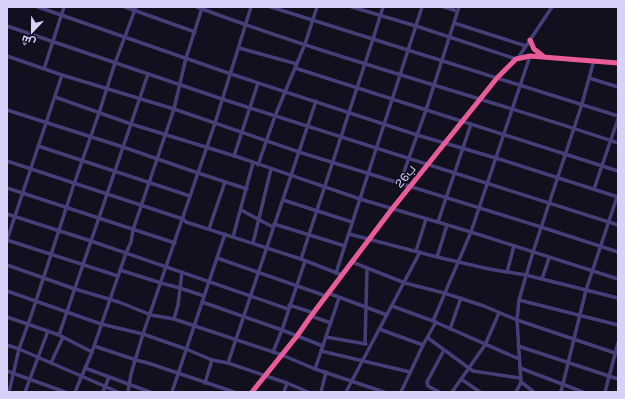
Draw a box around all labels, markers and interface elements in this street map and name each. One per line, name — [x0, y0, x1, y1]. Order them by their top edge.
north arrow — [12, 12, 52, 52]
text: ش — [19, 32, 37, 49]
street label: 26ب — [391, 161, 419, 191]

